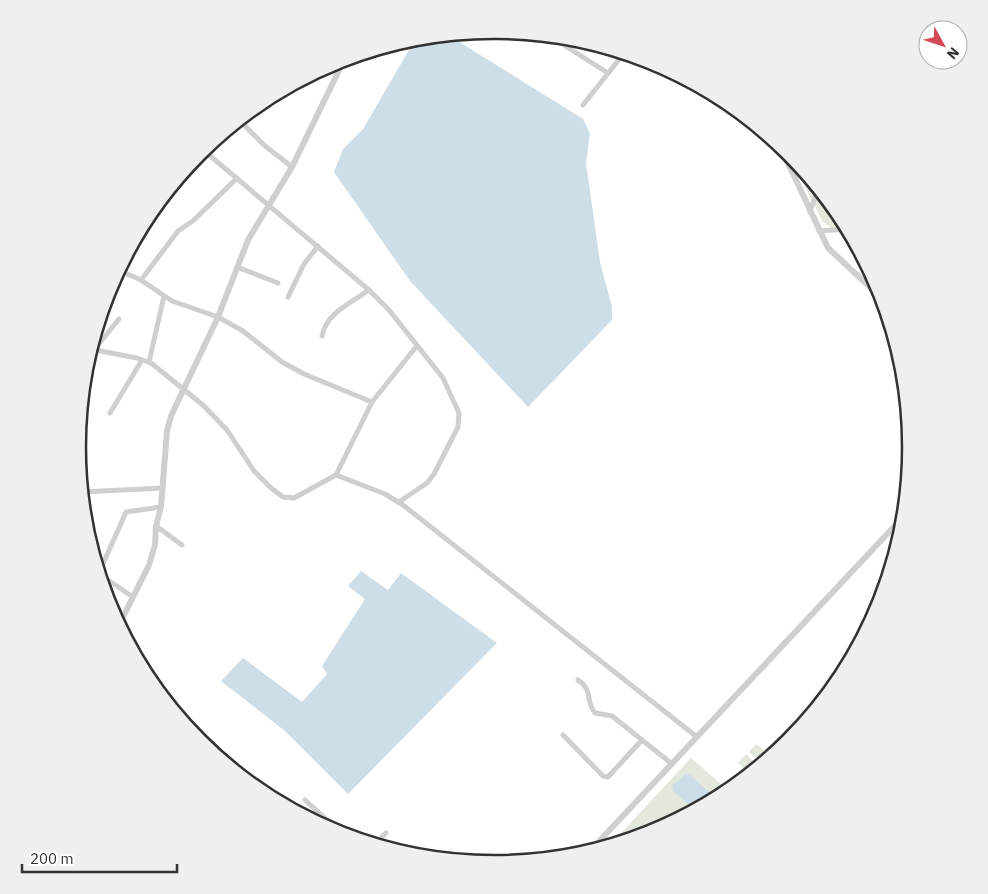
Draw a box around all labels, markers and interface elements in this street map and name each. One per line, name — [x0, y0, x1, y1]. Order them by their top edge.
north arrow — [918, 20, 968, 70]
text: N — [943, 44, 963, 63]
scale bar — [22, 842, 178, 874]
text: 200 m — [30, 849, 74, 868]

